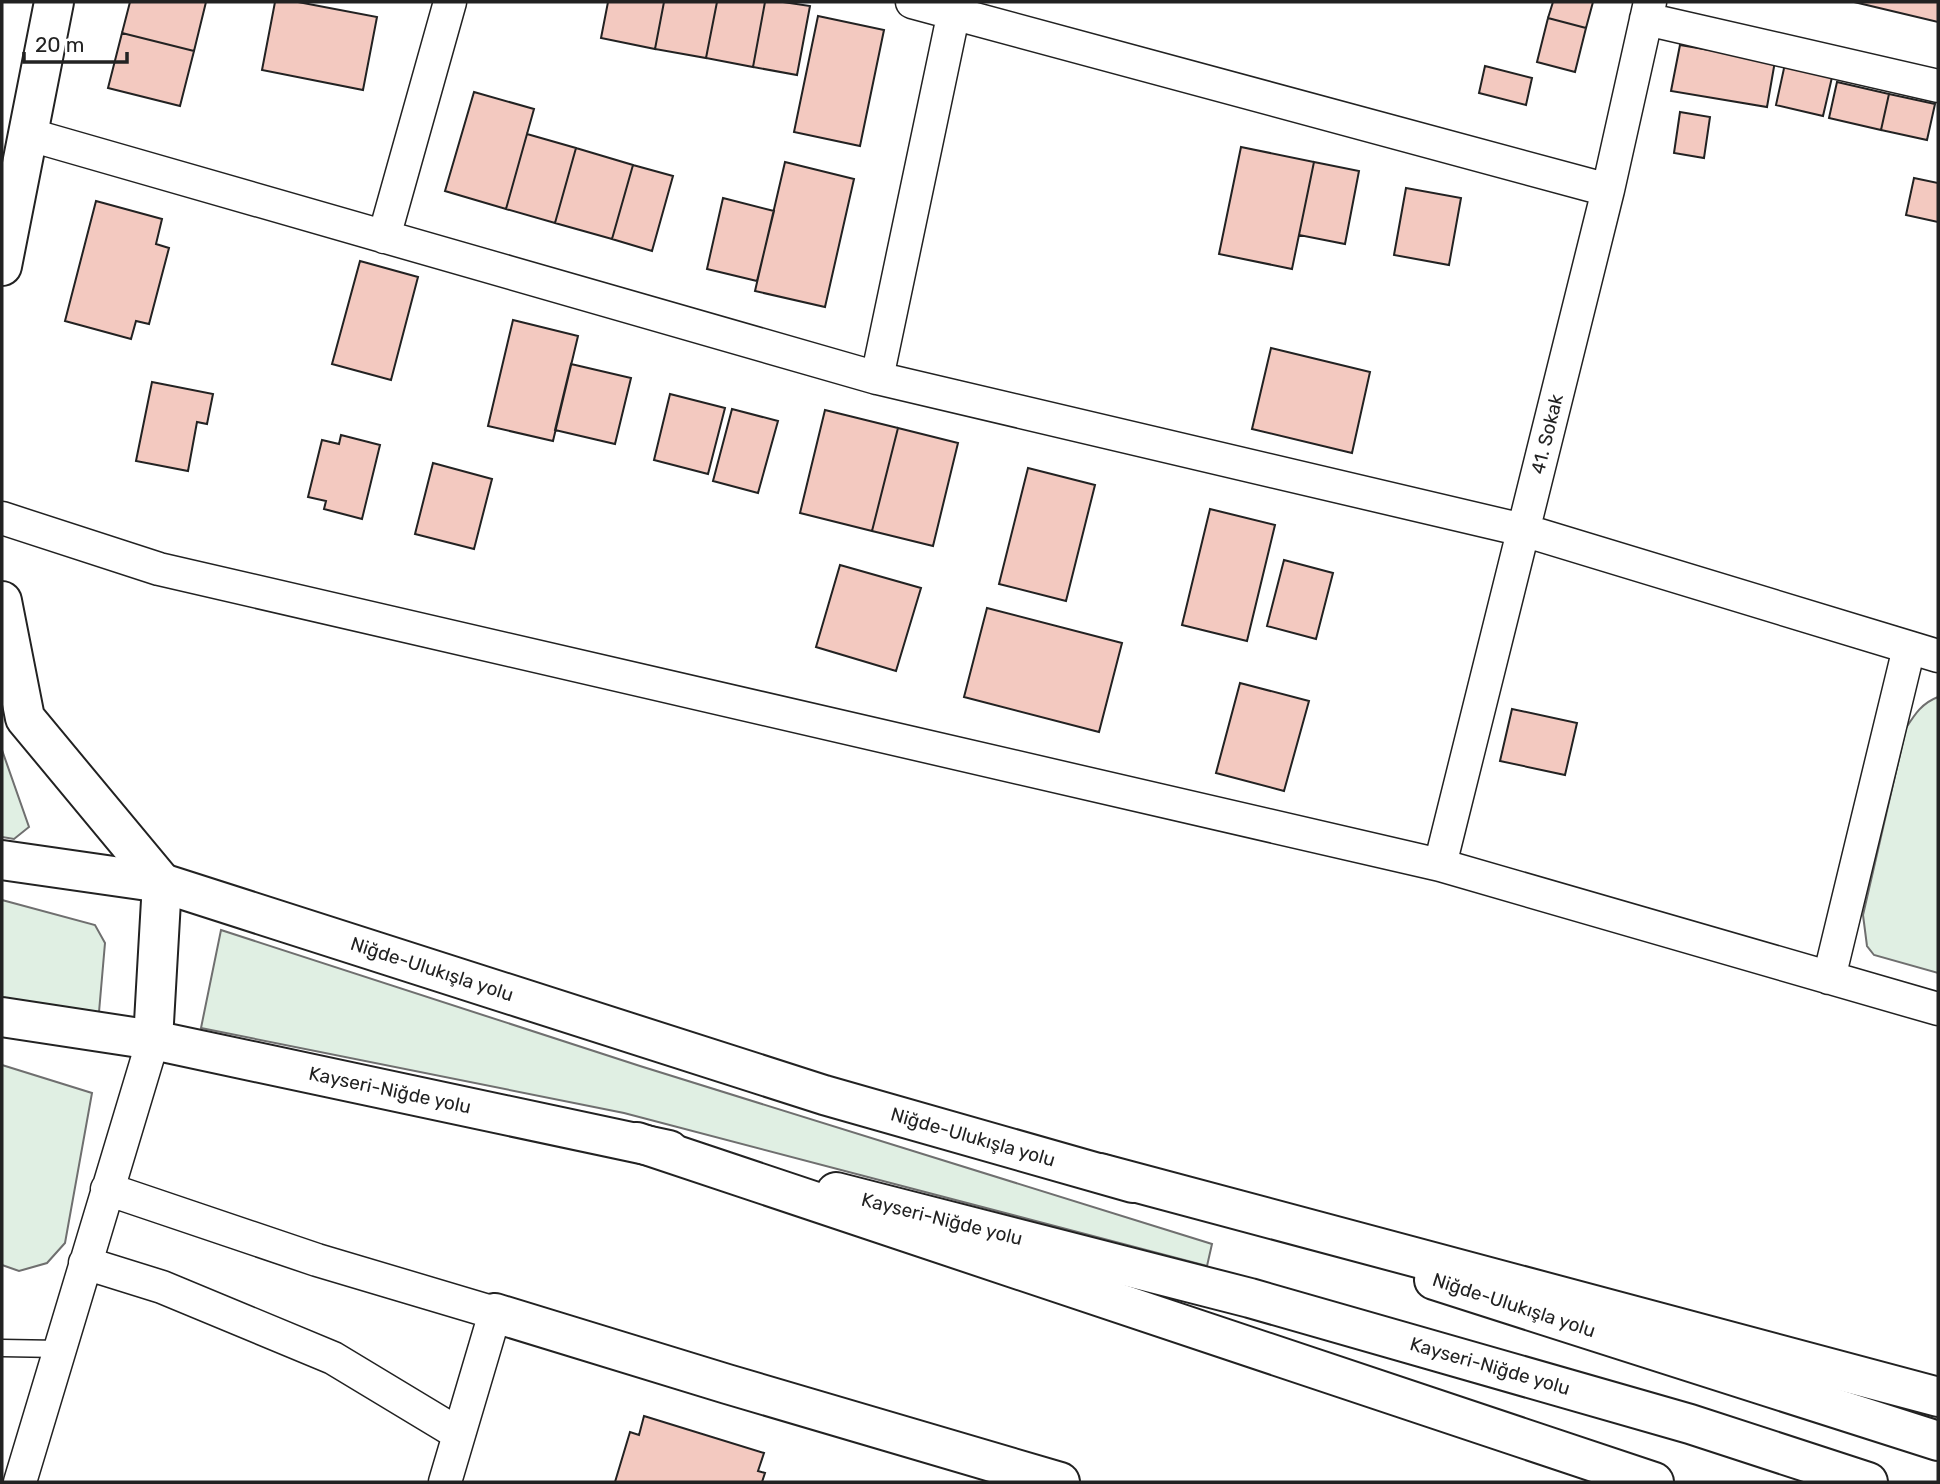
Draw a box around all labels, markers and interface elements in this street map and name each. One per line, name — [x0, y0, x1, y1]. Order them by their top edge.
scale bar — [24, 21, 128, 65]
text: 20 m — [35, 32, 84, 57]
street label: 41. Sokak — [1526, 391, 1568, 476]
street label: Niğde-Ulukışla yolu — [348, 932, 516, 1006]
street label: Kayseri-Niğde yolu — [307, 1062, 473, 1118]
street label: Niğde-Ulukışla yolu — [888, 1103, 1058, 1171]
street label: Kayseri-Niğde yolu — [859, 1188, 1025, 1250]
street label: Niğde-Ulukışla yolu — [1430, 1268, 1598, 1342]
street label: Kayseri-Niğde yolu — [1407, 1332, 1573, 1400]

